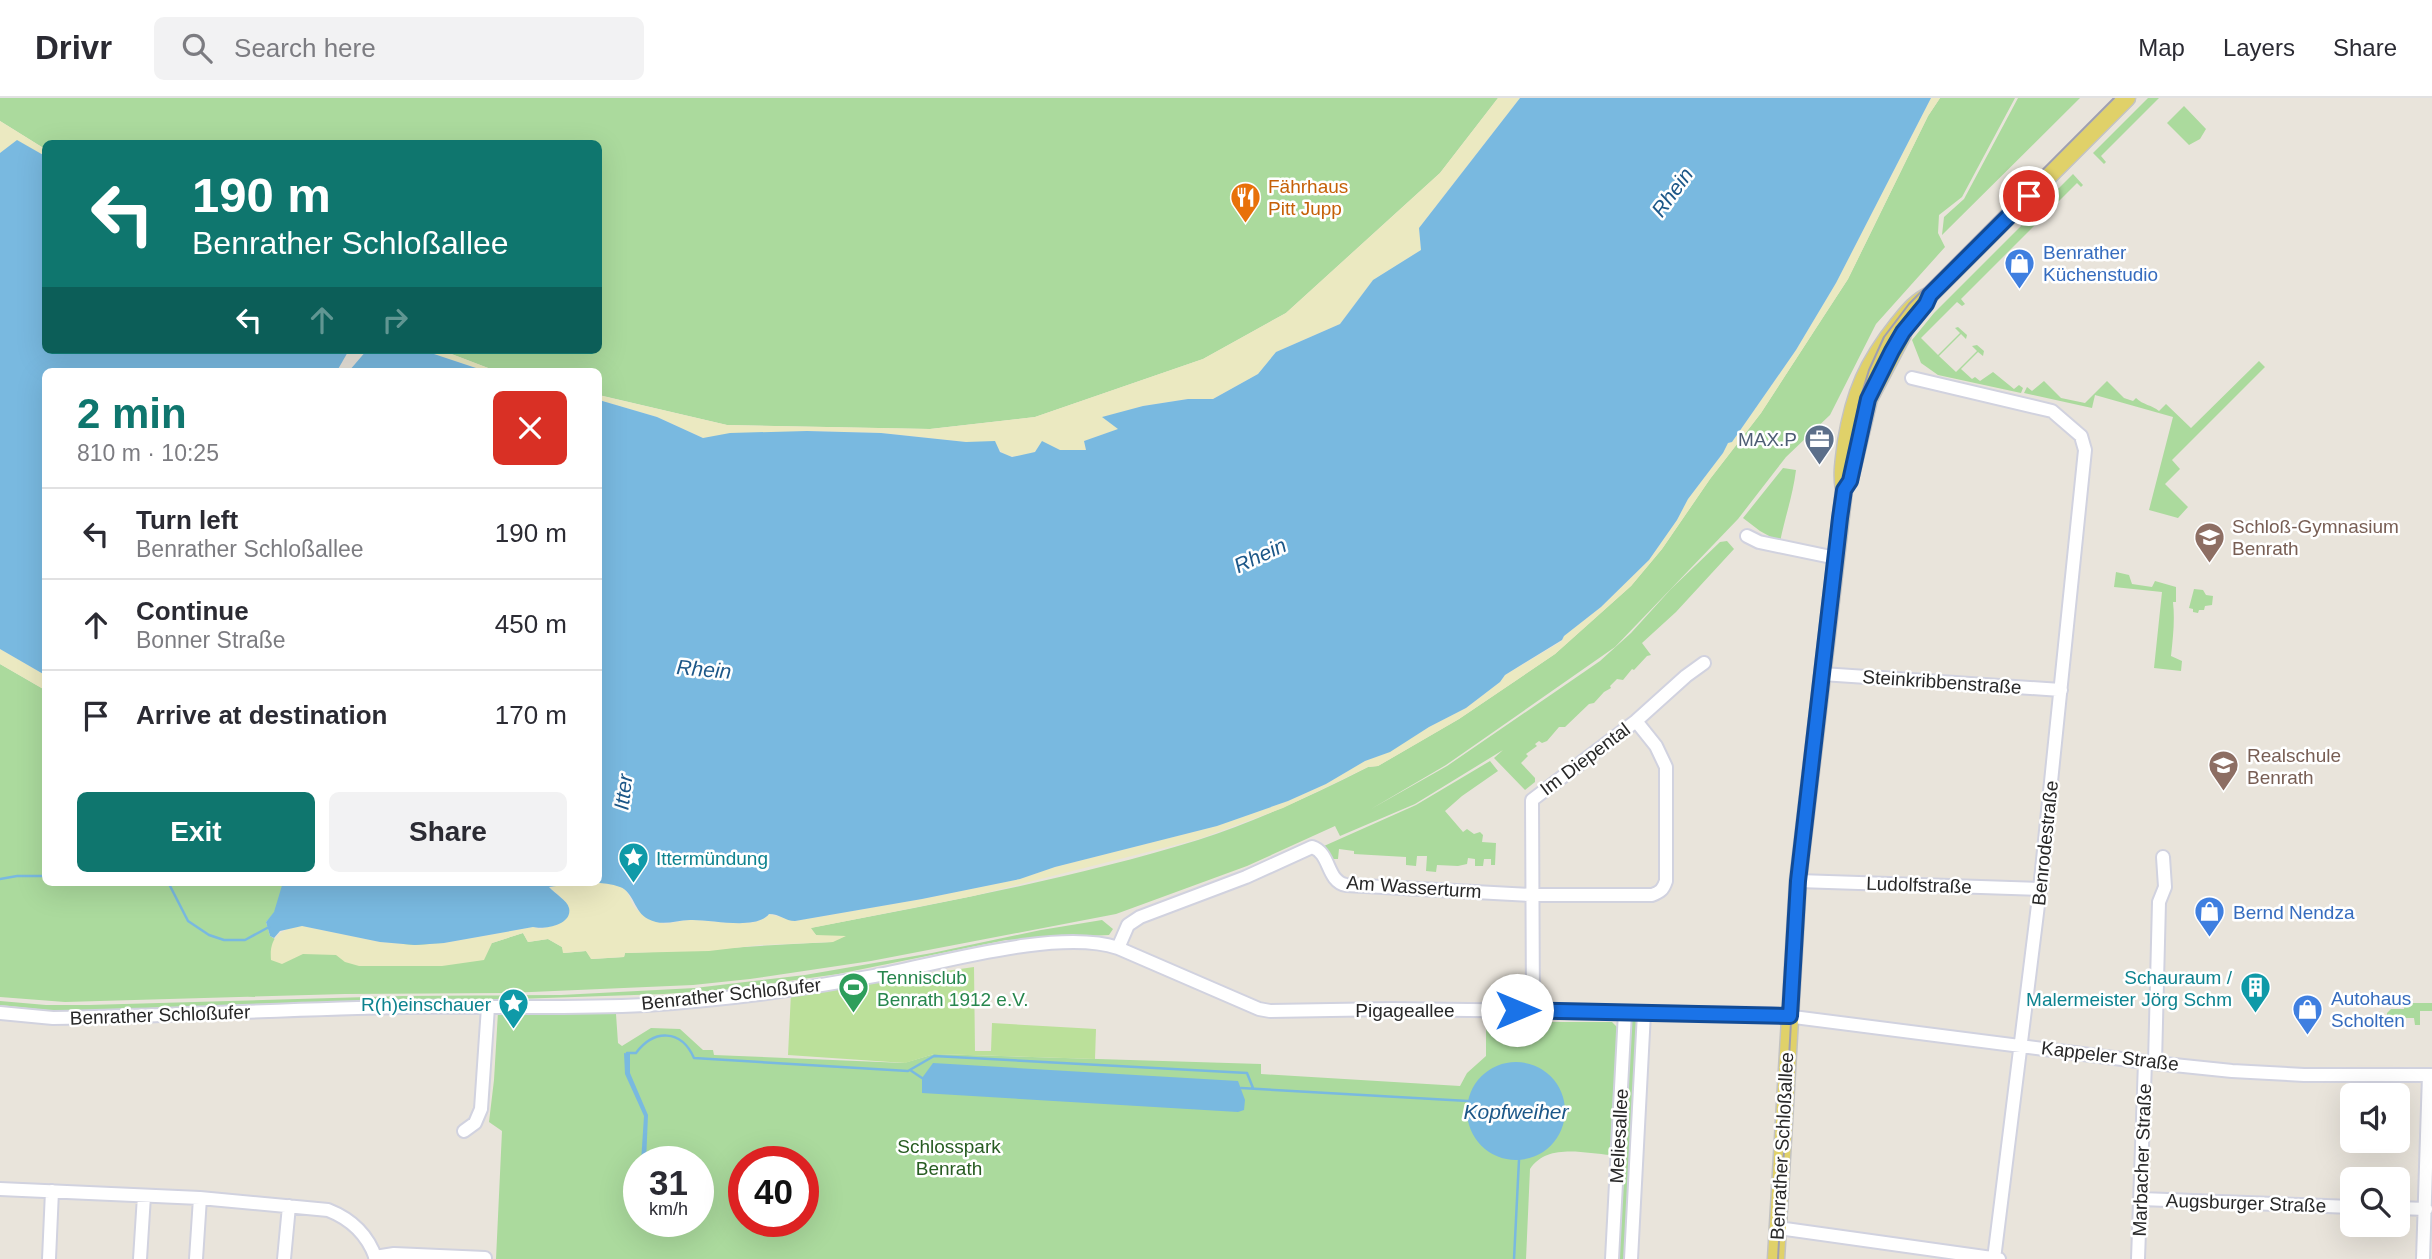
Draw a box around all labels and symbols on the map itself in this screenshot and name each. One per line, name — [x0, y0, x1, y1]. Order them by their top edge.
water label: Rhein — [1647, 163, 1697, 221]
pin — [1999, 166, 2059, 226]
place label: Fährhaus Pitt Jupp — [1268, 176, 1348, 219]
restaurant icon: Fährhaus Pitt Jupp — [1228, 180, 1262, 224]
place label: Benrather Küchenstudio — [2043, 242, 2158, 285]
shop icon: Benrather Küchenstudio — [2003, 246, 2037, 290]
office icon: MAX.P — [1803, 422, 1837, 466]
place label: MAX.P — [1738, 429, 1797, 450]
place label: Schloß-Gymnasium Benrath — [2232, 516, 2399, 559]
school or university icon: Schloß-Gymnasium Benrath — [2192, 520, 2226, 564]
water label: Rhein — [1230, 533, 1290, 577]
water label: Rhein — [676, 655, 732, 683]
street label: Steinkribbenstraße — [1862, 666, 2022, 698]
street label: Im Diepental — [1536, 719, 1634, 799]
place label: Realschule Benrath — [2247, 745, 2341, 788]
school or university icon: Realschule Benrath — [2207, 749, 2241, 793]
water label: Itter — [609, 772, 637, 811]
street label: Benrodestraße — [2028, 779, 2062, 907]
place icon: Ittermündung — [616, 841, 650, 885]
place label: Ittermündung — [656, 848, 768, 869]
street label: Am Wasserturm — [1346, 872, 1482, 902]
street label: Ludolfstraße — [1866, 873, 1972, 897]
shop icon: Bernd Nendza — [2193, 895, 2227, 939]
place label: Bernd Nendza — [2233, 902, 2355, 923]
place label: Tennisclub Benrath 1912 e.V. — [877, 967, 1028, 1010]
place label: Schauraum / Malermeister Jörg Schm — [2026, 967, 2233, 1010]
sports icon: Tennisclub Benrath 1912 e.V. — [837, 971, 871, 1015]
building icon: Schauraum / Malermeister Jörg Schm — [2238, 971, 2272, 1015]
position arrow — [1480, 973, 1554, 1047]
street label: Benrather Schloßufer — [640, 974, 823, 1014]
place icon: R(h)einschauer — [497, 987, 531, 1031]
place label: Autohaus Scholten — [2331, 988, 2411, 1031]
shop icon: Autohaus Scholten — [2291, 992, 2325, 1036]
place label: R(h)einschauer — [361, 994, 492, 1015]
street label: Pigageallee — [1355, 1000, 1455, 1021]
street label: Benrather Schloßufer — [69, 1001, 251, 1029]
street label: Kappeler Straße — [2040, 1037, 2180, 1075]
street label: Benrather Schloßallee — [1767, 1052, 1797, 1240]
street label: Marbacher Straße — [2129, 1083, 2155, 1237]
street label: Meliesallee — [1606, 1088, 1632, 1184]
water label: Kopfweiher — [1463, 1100, 1570, 1123]
park label: Schlosspark Benrath — [897, 1136, 1001, 1179]
speed limit sign: 40 — [728, 1146, 819, 1237]
street label: Augsburger Straße — [2165, 1190, 2327, 1216]

